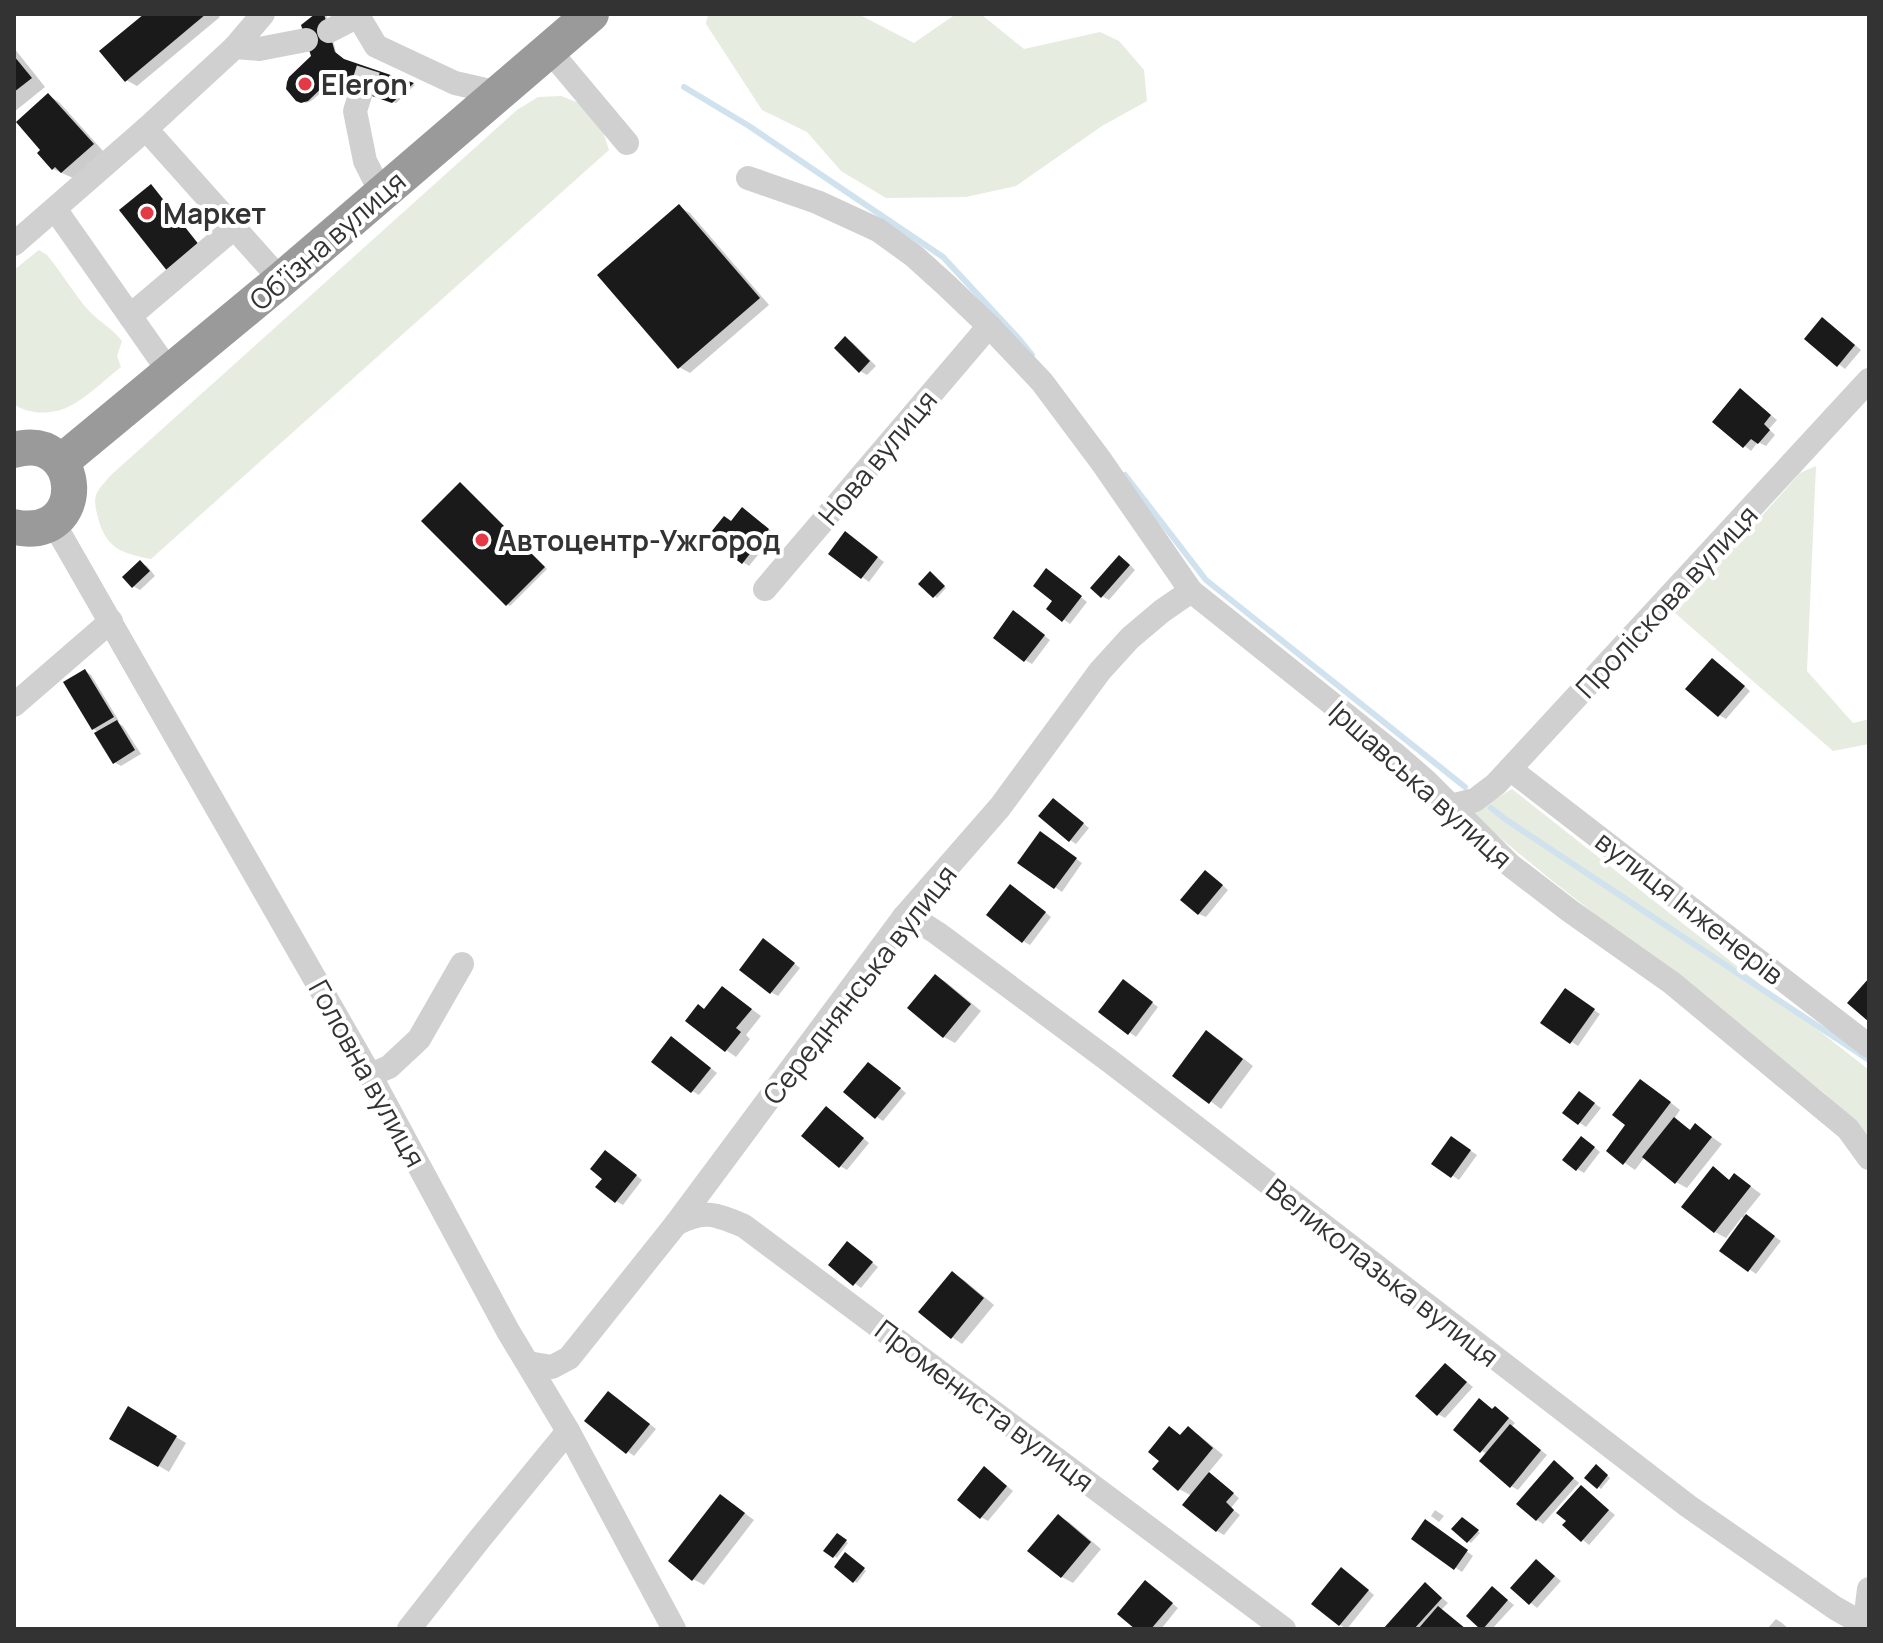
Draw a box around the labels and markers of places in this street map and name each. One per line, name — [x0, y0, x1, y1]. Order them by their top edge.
place label: Eleron — [321, 65, 408, 103]
marker: Eleron — [296, 75, 314, 93]
place label: Маркет — [163, 194, 266, 232]
marker: Маркет — [138, 204, 156, 222]
place label: Автоцентр-Ужгород — [498, 521, 781, 559]
marker: Автоцентр-Ужгород — [473, 531, 491, 549]

